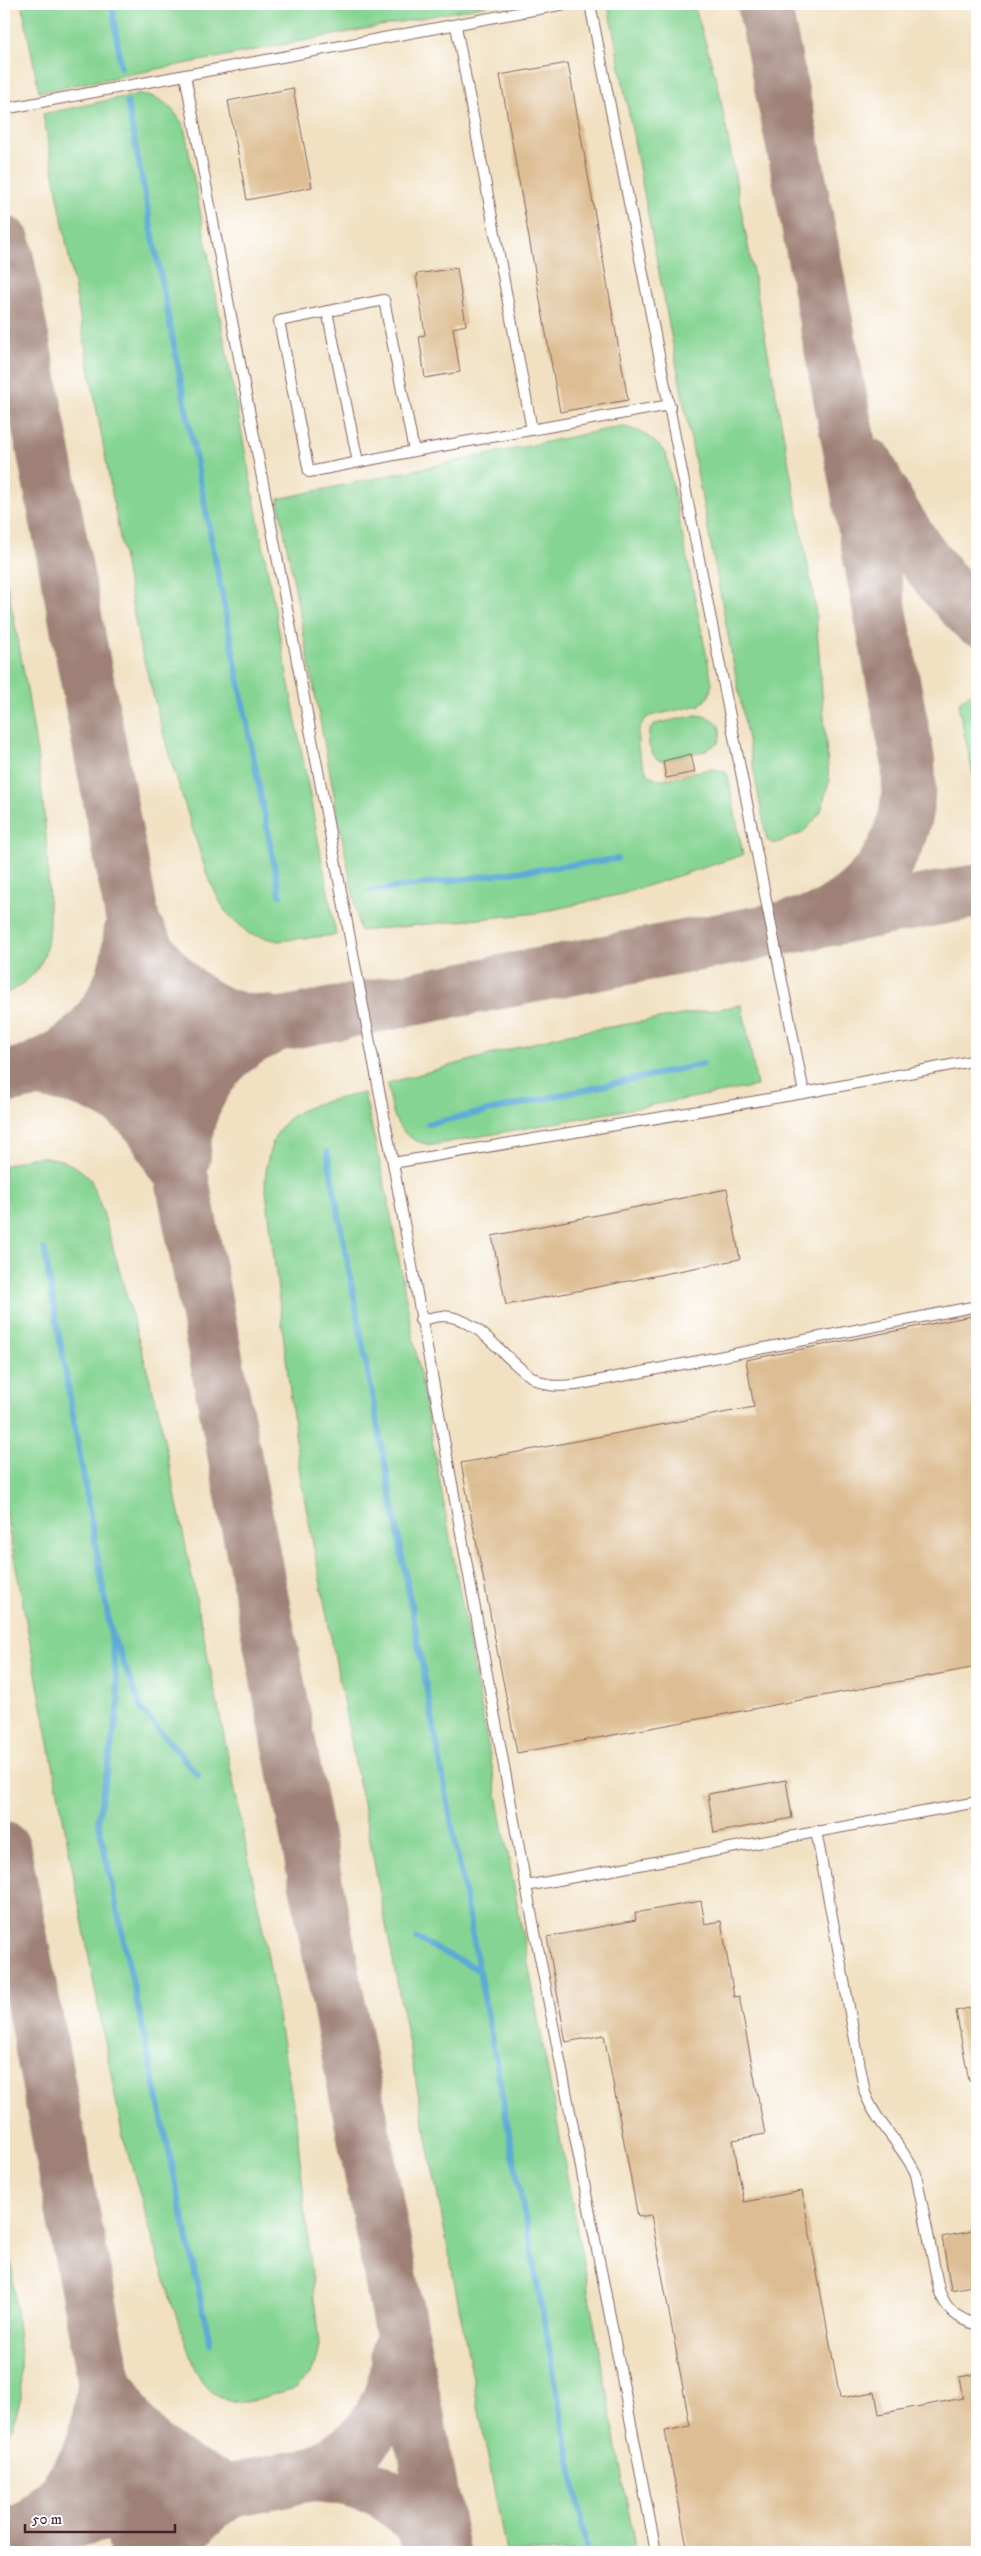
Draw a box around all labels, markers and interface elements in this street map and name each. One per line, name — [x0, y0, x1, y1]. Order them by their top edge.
scale bar — [25, 2501, 175, 2533]
text: 50 m — [32, 2510, 62, 2529]

